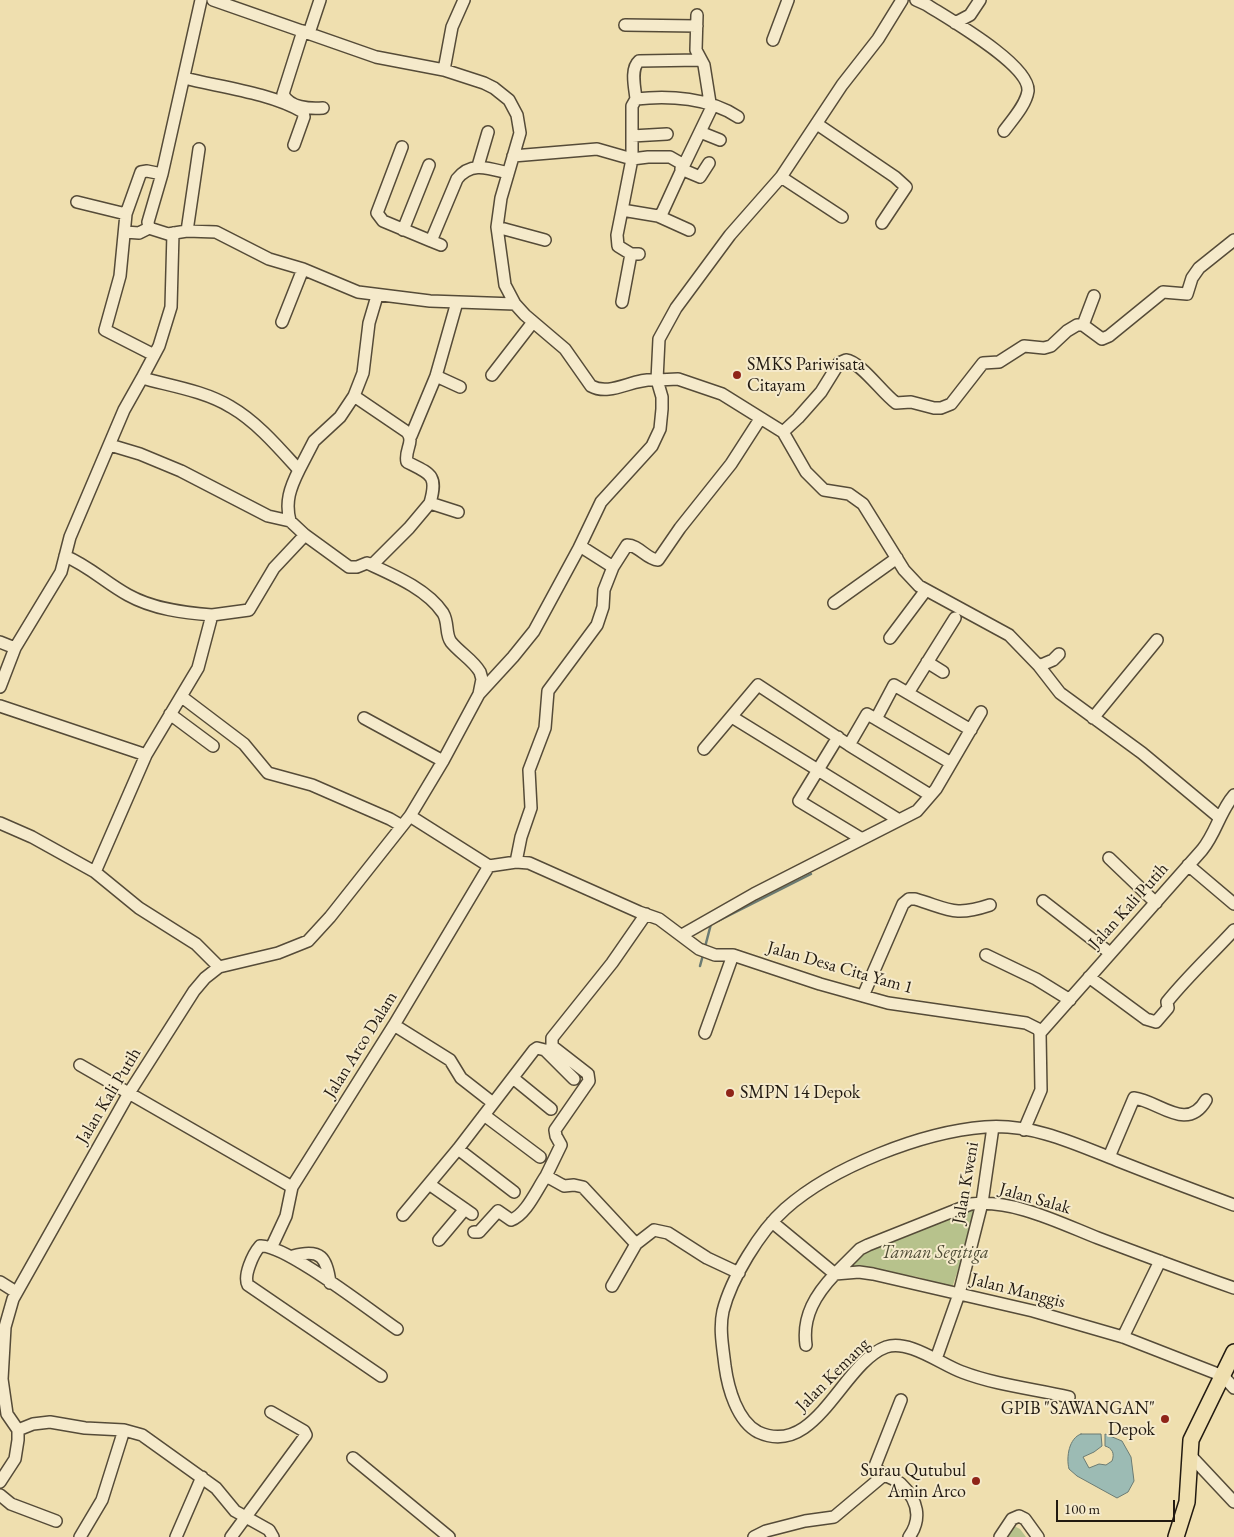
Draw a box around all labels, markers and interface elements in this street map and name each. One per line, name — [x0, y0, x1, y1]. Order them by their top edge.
place label: SMKS Pariwisata Citayam — [747, 354, 865, 396]
marker: SMKS Pariwisata Citayam — [731, 369, 743, 381]
street label: Jalan Kali Putih — [1085, 858, 1173, 954]
street label: Jalan Desa Cita Yam 1 — [765, 937, 915, 999]
street label: Jalan Arco Dalam — [319, 987, 403, 1103]
street label: Jalan Kali Putih — [72, 1044, 146, 1148]
place label: SMPN 14 Depok — [740, 1082, 860, 1104]
marker: SMPN 14 Depok — [724, 1087, 736, 1099]
street label: Jalan Kweni — [948, 1140, 984, 1226]
street label: Jalan Salak — [997, 1179, 1073, 1219]
park label: Taman Segitiga — [881, 1242, 989, 1264]
street label: Jalan Manggis — [969, 1269, 1067, 1313]
street label: Jalan Kemang — [792, 1334, 874, 1416]
place label: GPIB "SAWANGAN" Depok — [1001, 1398, 1155, 1440]
marker: GPIB "SAWANGAN" Depok — [1159, 1413, 1171, 1425]
place label: Surau Qutubul Amin Arco — [860, 1460, 966, 1502]
marker: Surau Qutubul Amin Arco — [970, 1475, 982, 1487]
scale bar — [1059, 1490, 1178, 1522]
text: 100 m — [1064, 1499, 1100, 1518]

